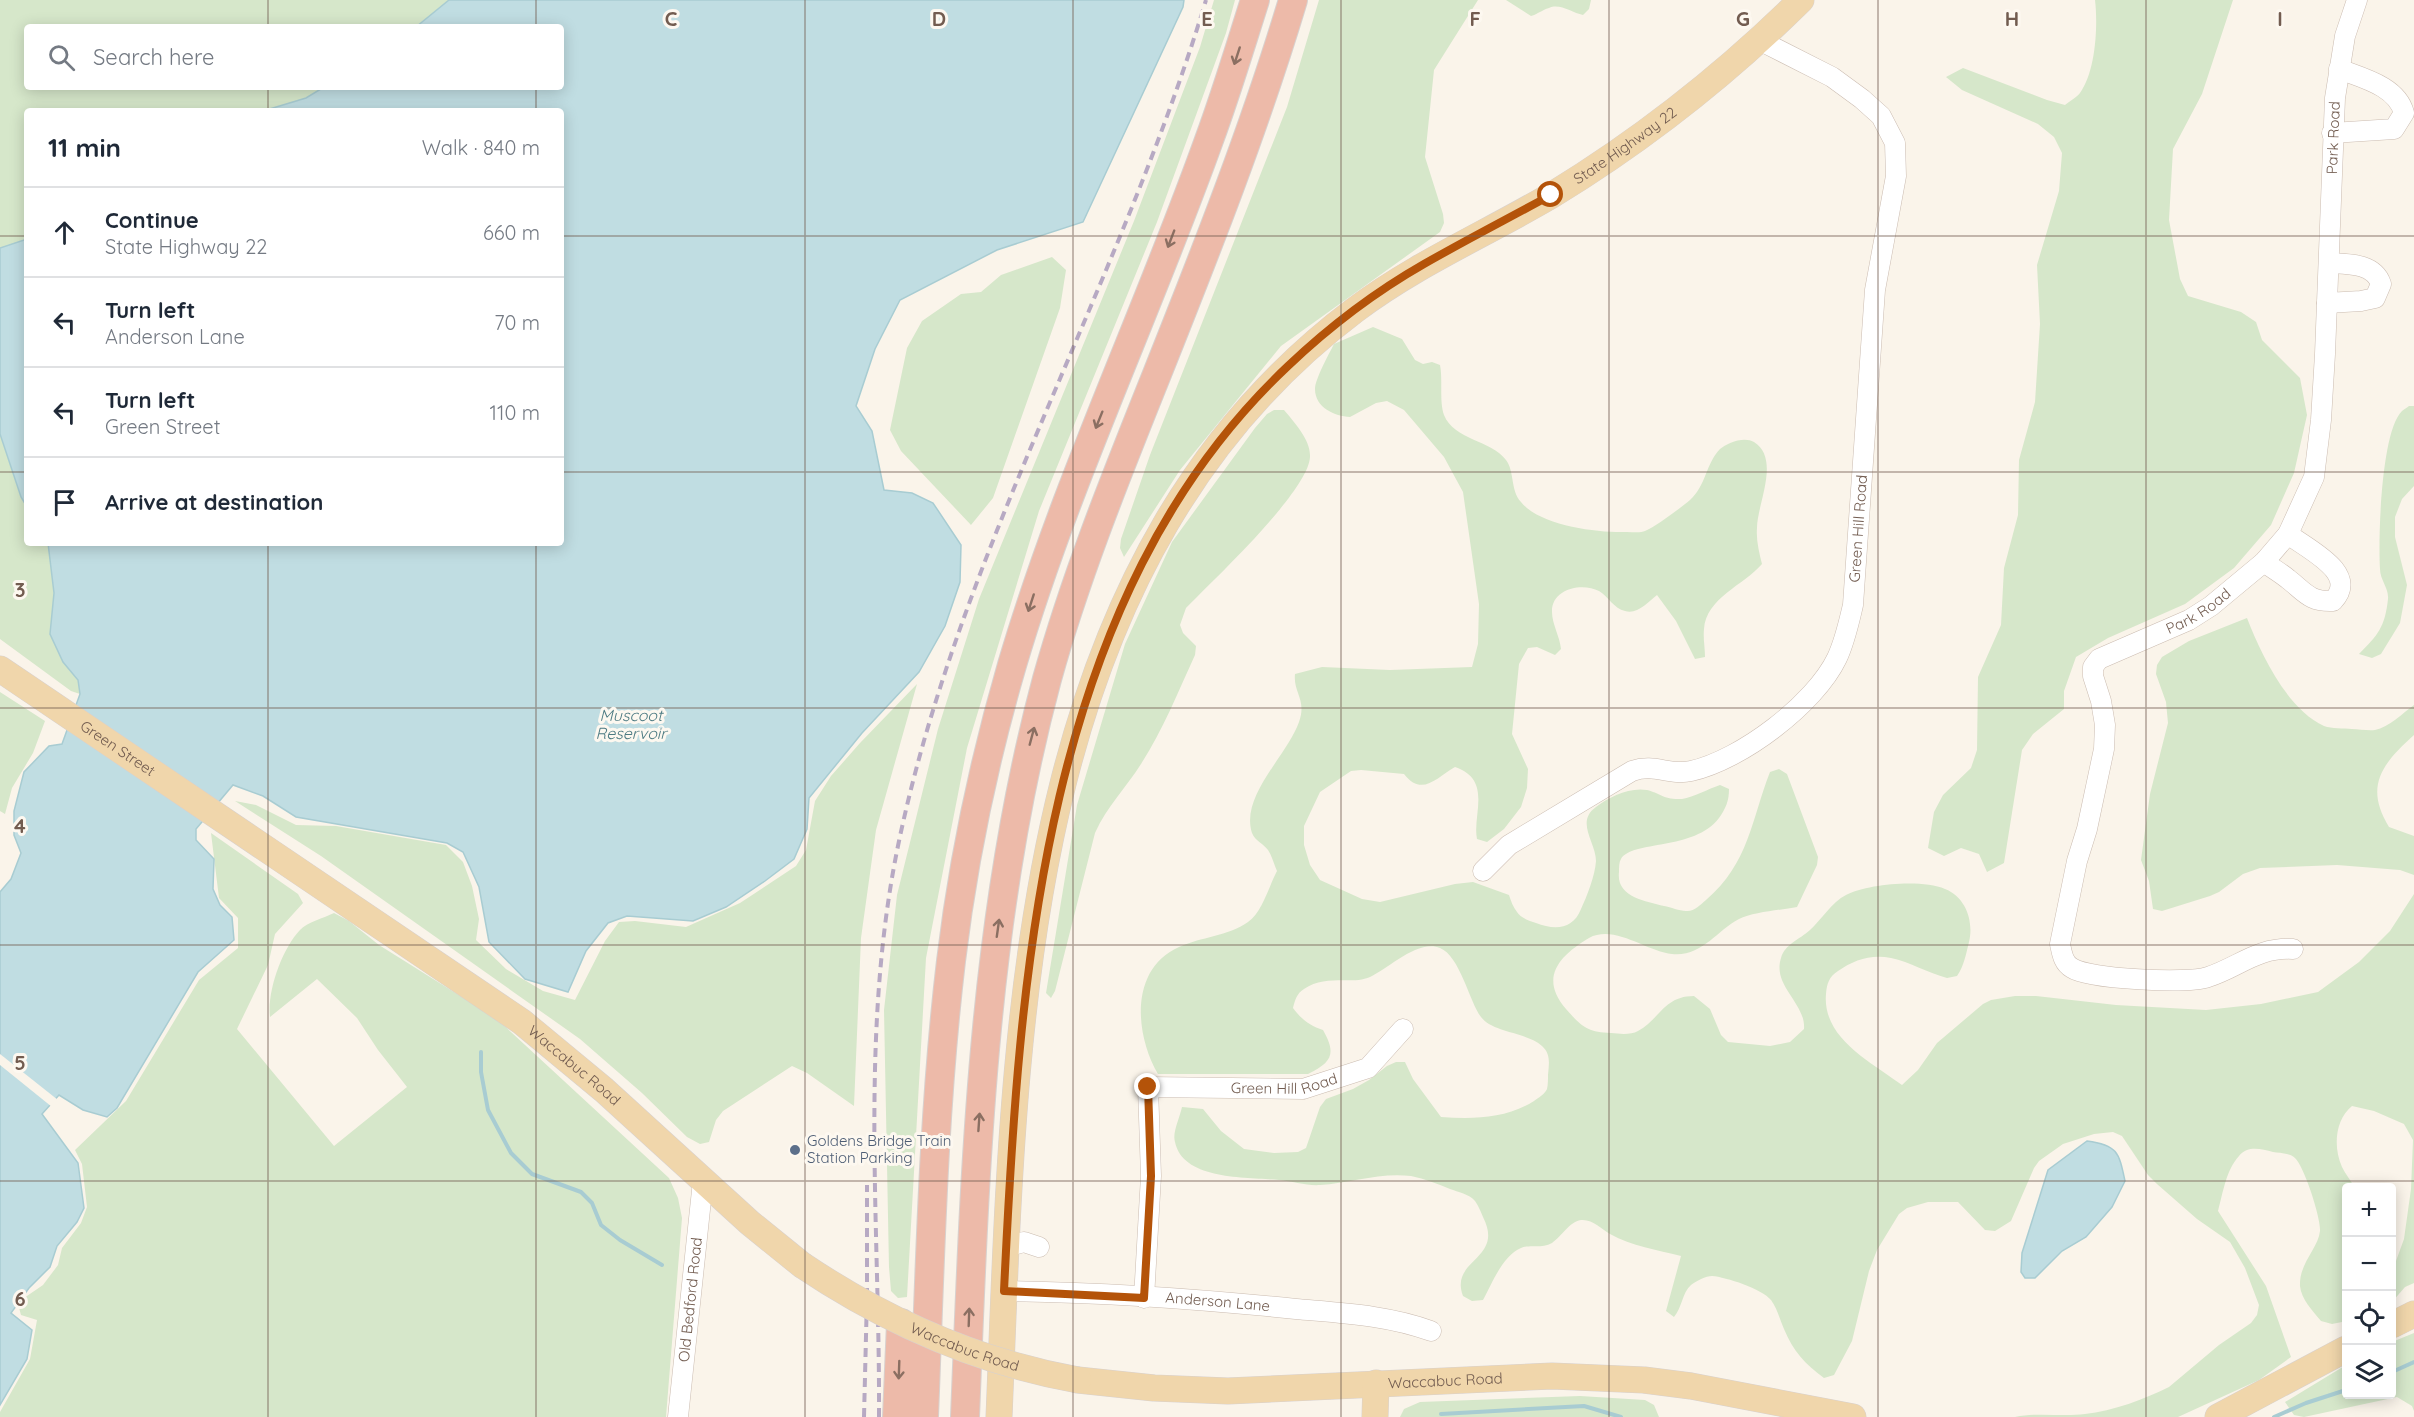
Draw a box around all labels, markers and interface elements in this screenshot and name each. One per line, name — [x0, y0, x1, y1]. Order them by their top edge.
text: C — [665, 6, 678, 31]
text: D — [932, 6, 946, 31]
text: E — [1201, 6, 1213, 31]
text: F — [1469, 6, 1481, 31]
text: G — [1736, 6, 1750, 31]
text: H — [2005, 6, 2019, 31]
text: I — [2277, 6, 2283, 31]
search box — [24, 24, 564, 90]
icon: search — [45, 41, 78, 74]
text: Search here — [93, 43, 214, 71]
one-way arrow — [1231, 46, 1242, 65]
street label: Park Road — [2322, 101, 2344, 175]
street label: State Highway 22 — [1570, 102, 1680, 188]
text: 11 min — [48, 131, 121, 164]
text: Walk · 840 m — [422, 135, 540, 160]
route start — [1537, 181, 1563, 207]
text: Continue — [105, 206, 199, 234]
icon: ahead — [48, 216, 81, 249]
text: 660 m — [483, 220, 540, 245]
one-way arrow — [1165, 229, 1176, 248]
text: State Highway 22 — [105, 234, 267, 259]
text: Turn left — [105, 296, 195, 324]
icon: left — [48, 306, 81, 339]
text: 70 m — [494, 310, 540, 335]
text: Anderson Lane — [105, 324, 245, 349]
text: Turn left — [105, 386, 195, 414]
icon: left — [48, 396, 81, 429]
text: 110 m — [490, 400, 540, 425]
one-way arrow — [1093, 411, 1104, 429]
text: Green Street — [105, 414, 220, 439]
street label: Green Hill Road — [1845, 474, 1871, 583]
icon: arrive — [48, 486, 81, 519]
text: Arrive at destination — [105, 488, 323, 516]
text: 3 — [15, 577, 25, 602]
street label: Park Road — [2163, 584, 2234, 638]
one-way arrow — [1025, 593, 1036, 612]
water label: Muscoot Reservoir — [596, 705, 668, 743]
street label: Green Street — [77, 716, 159, 780]
one-way arrow — [1027, 727, 1039, 746]
text: 4 — [14, 813, 26, 838]
one-way arrow — [992, 918, 1003, 938]
street label: Waccabuc Road — [524, 1021, 625, 1109]
text: 5 — [14, 1050, 26, 1075]
street label: Green Hill Road — [1231, 1069, 1340, 1098]
route end — [1134, 1073, 1160, 1099]
one-way arrow — [974, 1112, 985, 1132]
place label: Goldens Bridge Train Station Parking — [807, 1131, 951, 1167]
marker: Goldens Bridge Train Station Parking — [788, 1143, 802, 1157]
map controls — [2342, 1183, 2396, 1399]
button: + — [2342, 1183, 2396, 1237]
street label: Old Bedford Road — [674, 1236, 706, 1363]
button: − — [2342, 1237, 2396, 1291]
text: 6 — [14, 1286, 26, 1311]
street label: Anderson Lane — [1165, 1288, 1271, 1315]
button: locate — [2342, 1291, 2396, 1345]
one-way arrow — [963, 1307, 974, 1327]
street label: Waccabuc Road — [907, 1318, 1021, 1375]
button: layers — [2342, 1345, 2396, 1399]
one-way arrow — [893, 1360, 904, 1380]
street label: Waccabuc Road — [1387, 1368, 1503, 1393]

